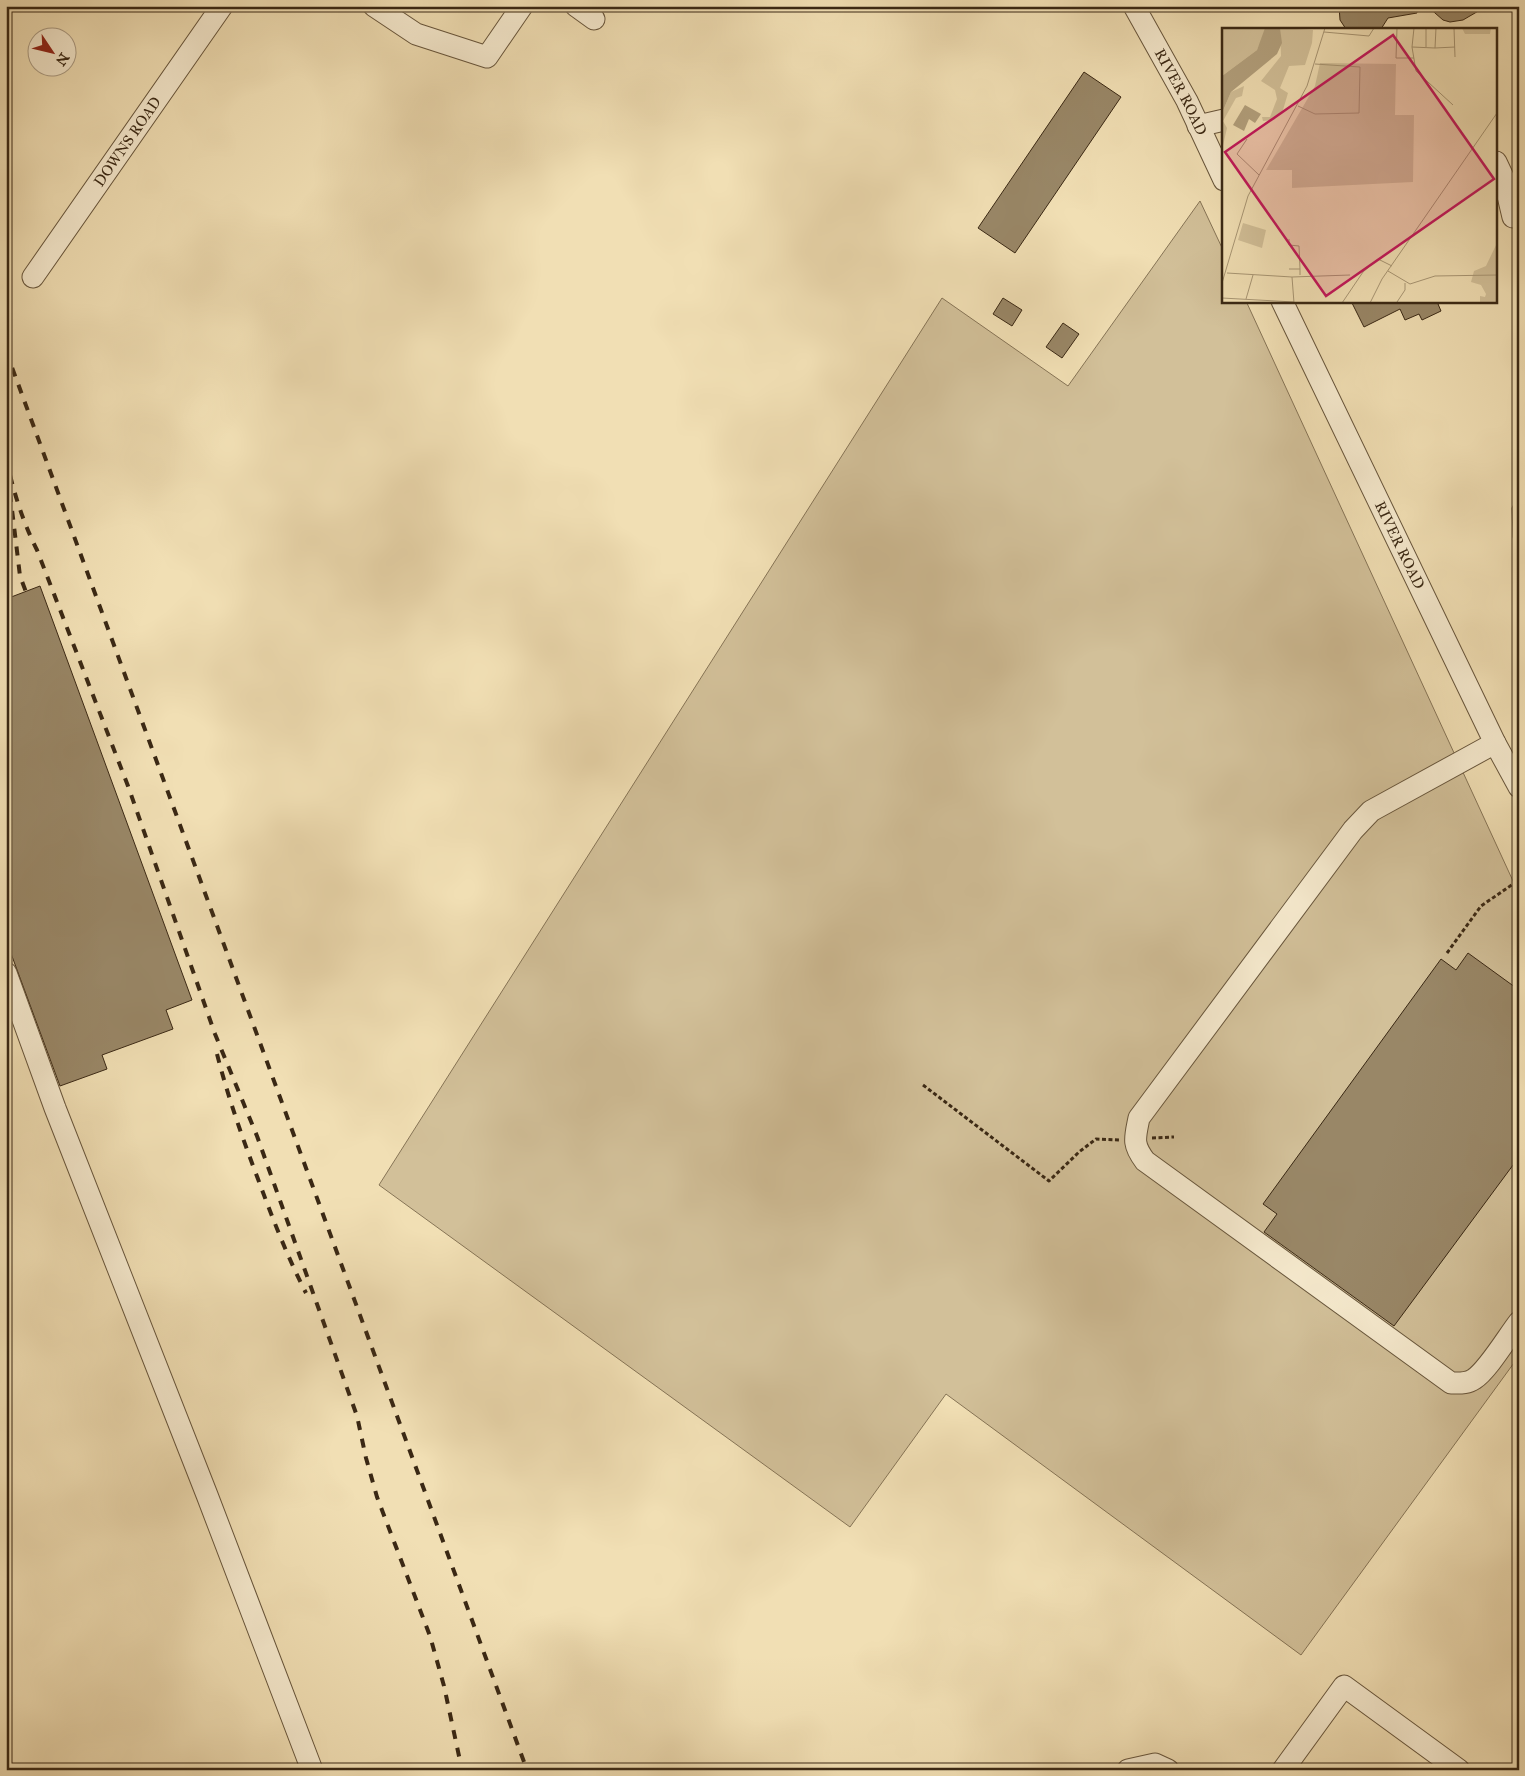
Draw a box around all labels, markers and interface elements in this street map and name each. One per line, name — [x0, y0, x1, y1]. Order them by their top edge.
north arrow — [28, 28, 78, 78]
inset map — [1222, 28, 1498, 302]
street label: RIVER ROAD — [1151, 46, 1211, 138]
text: N — [52, 49, 73, 69]
street label: DOWNS ROAD — [90, 93, 165, 190]
street label: RIVER ROAD — [1371, 498, 1429, 592]

